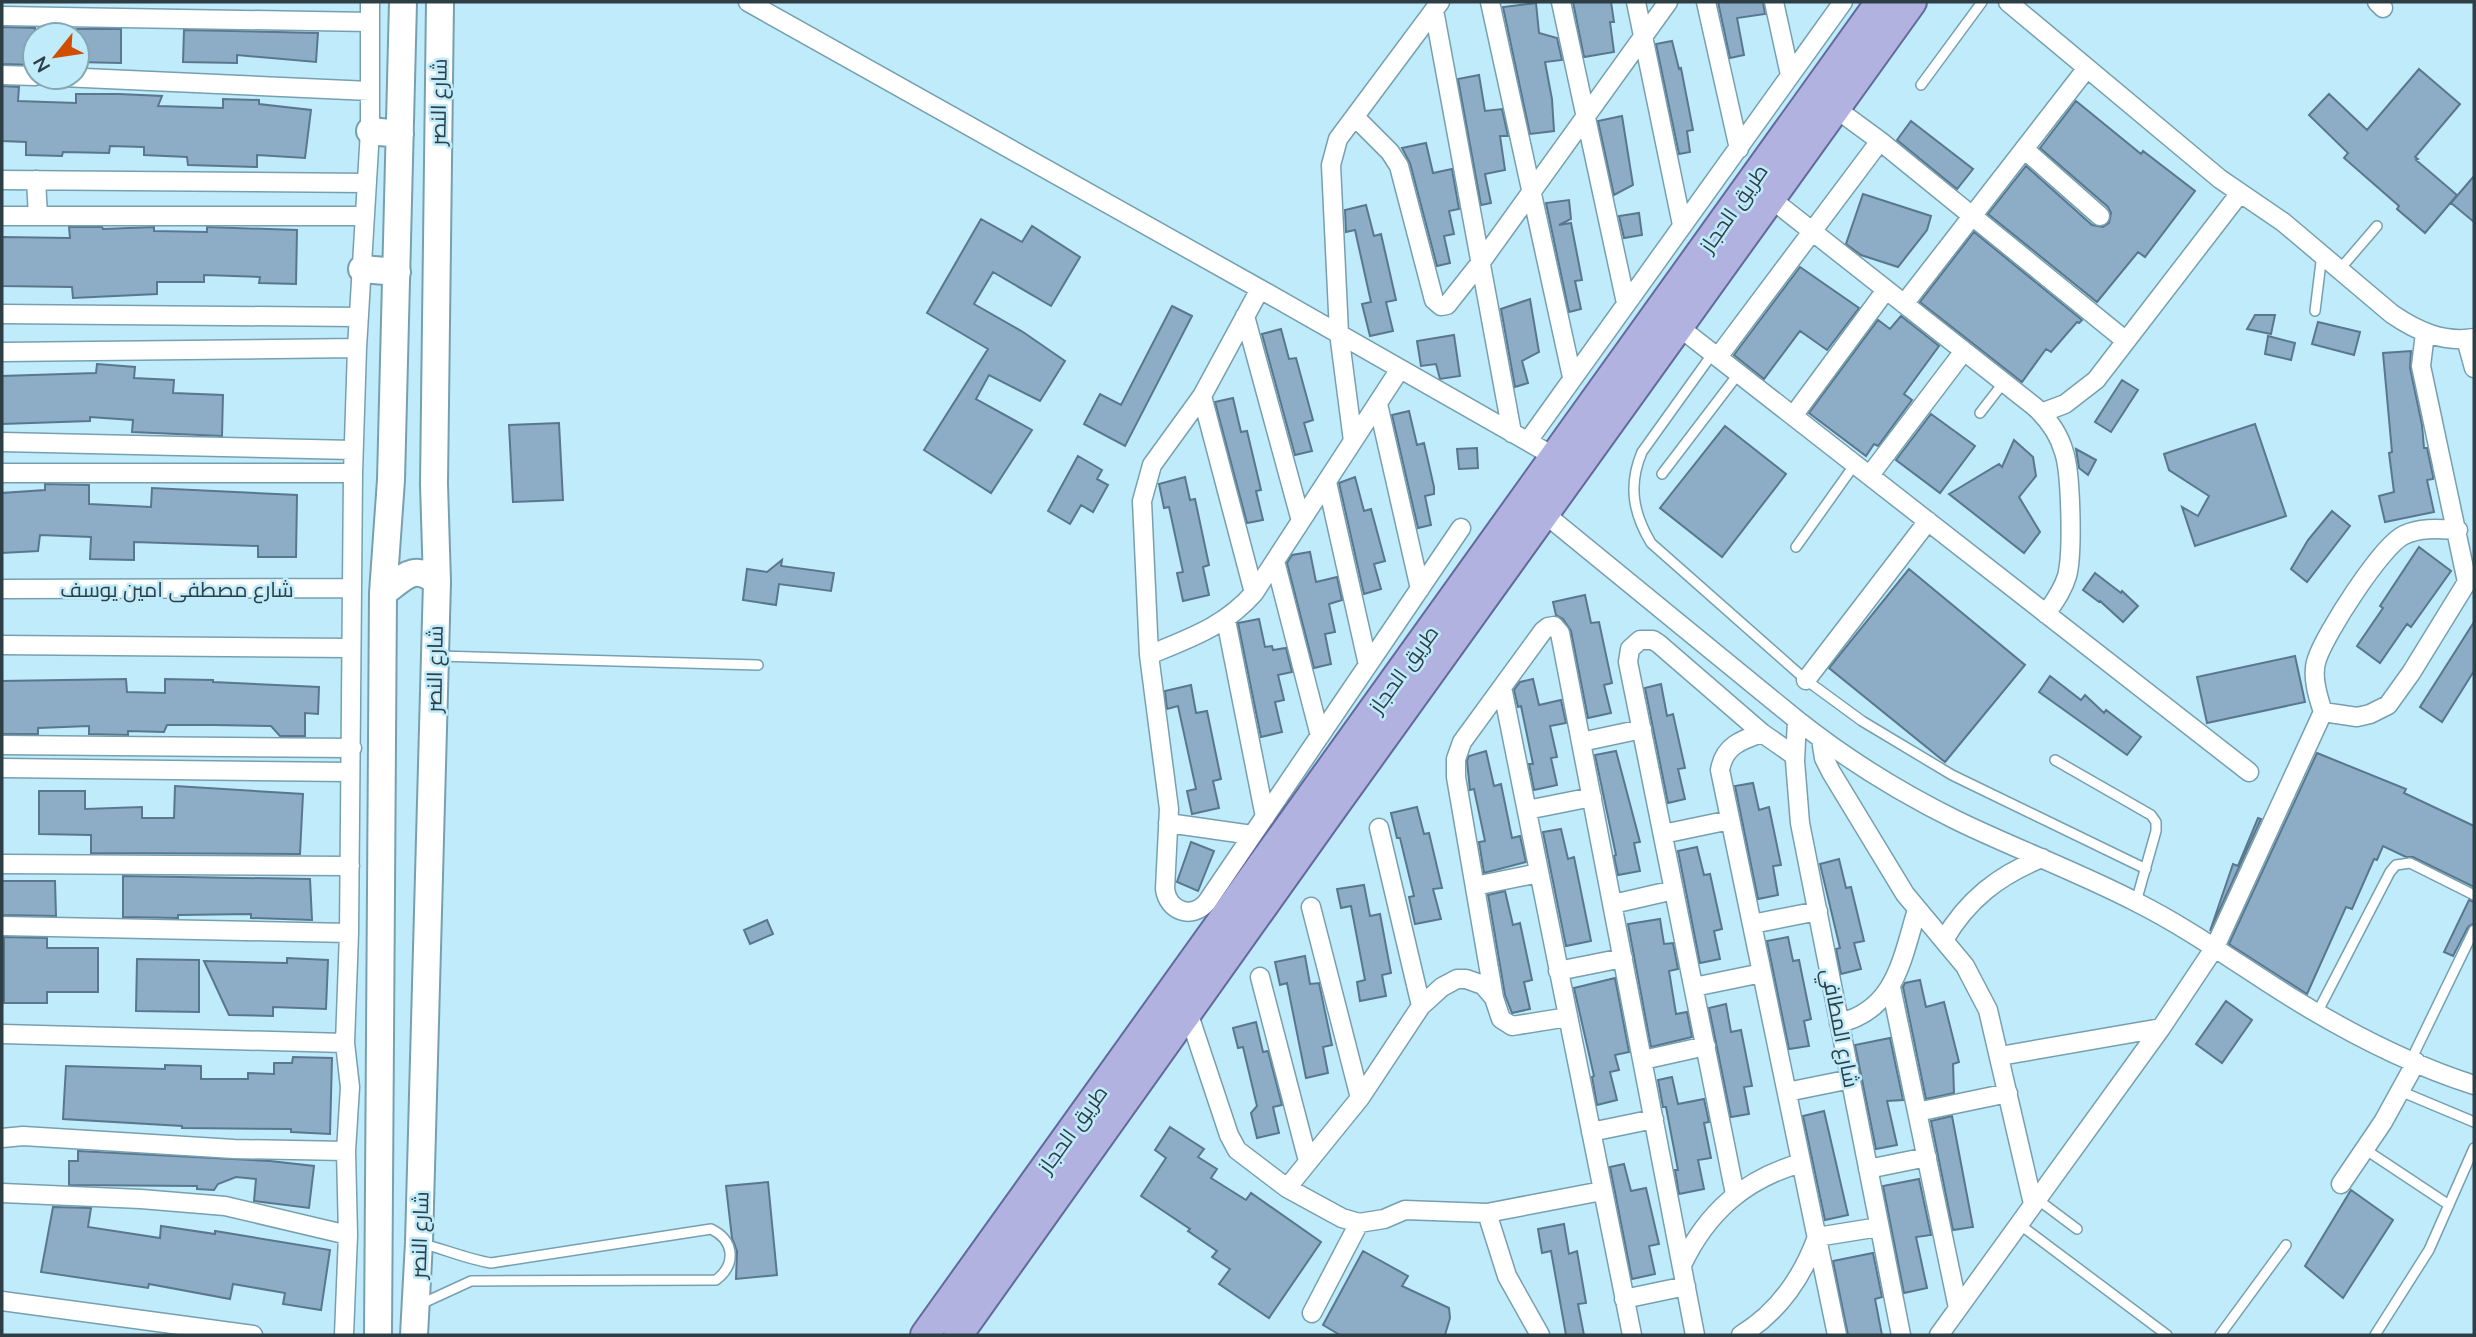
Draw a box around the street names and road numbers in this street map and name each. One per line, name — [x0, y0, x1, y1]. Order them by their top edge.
street label: شارع النصر — [424, 58, 454, 147]
street label: طريق الحجاز — [1693, 159, 1774, 259]
street label: شارع مصطفى امين يوسف — [60, 576, 294, 604]
street label: طريق الحجاز — [1362, 620, 1444, 719]
street label: شارع النصر — [420, 625, 450, 714]
street label: شارع المطافي — [1813, 966, 1865, 1091]
street label: طريق الحجاز — [1031, 1080, 1113, 1179]
street label: شارع النصر — [404, 1191, 436, 1280]

